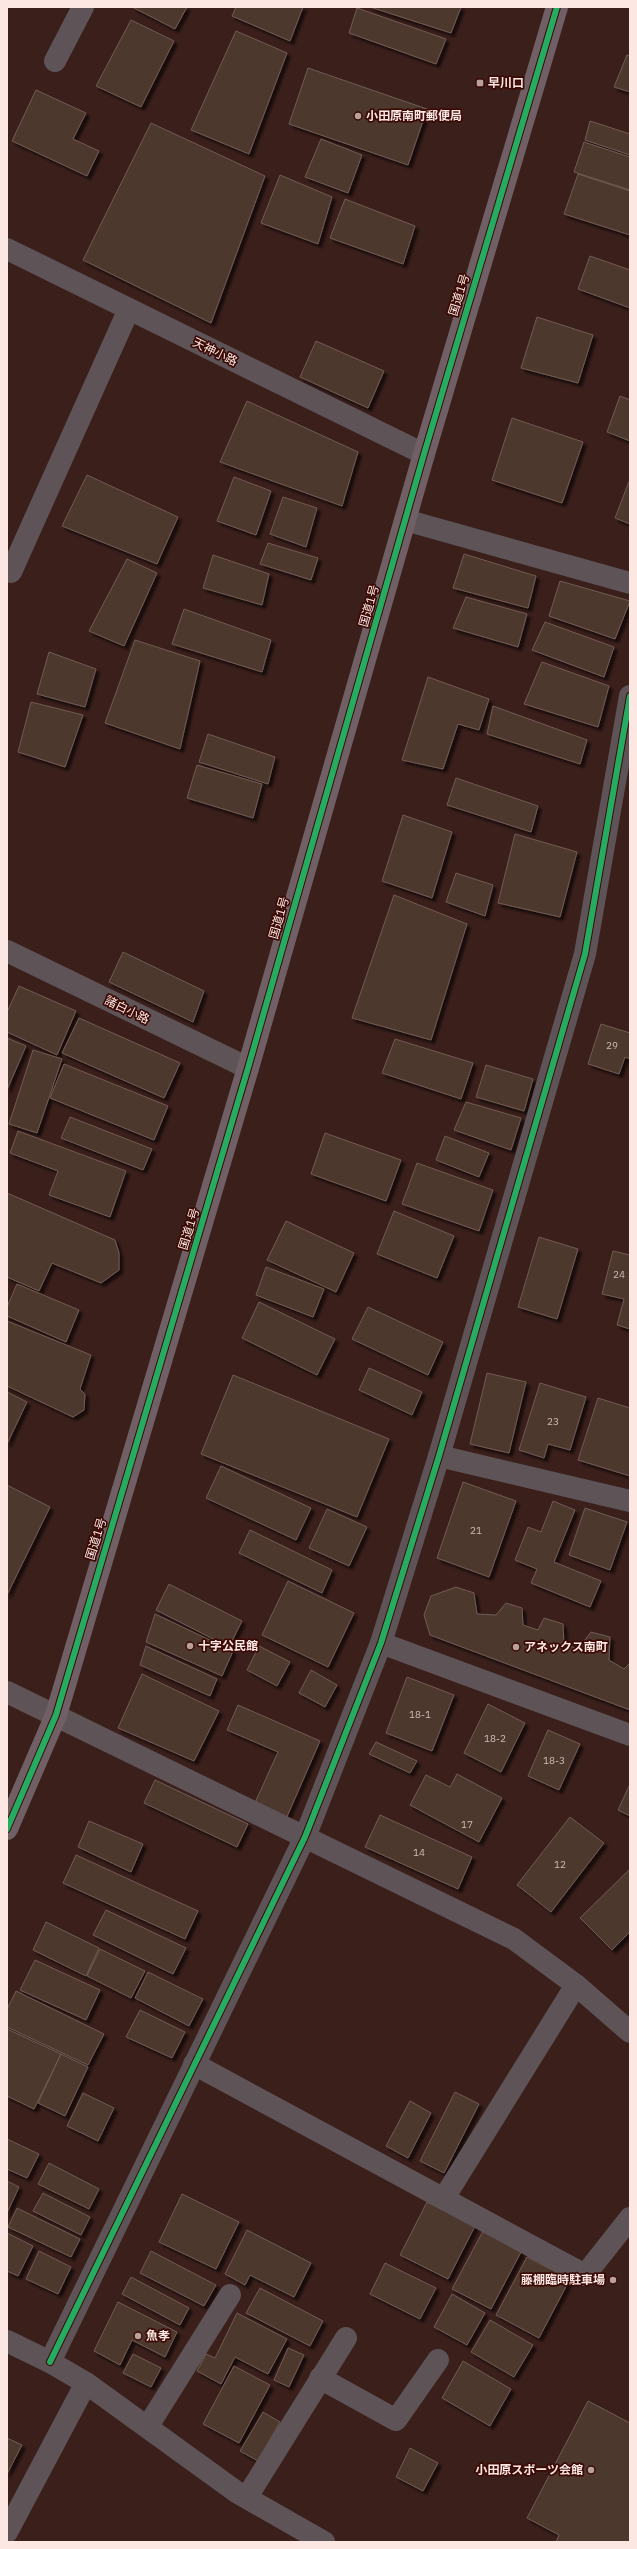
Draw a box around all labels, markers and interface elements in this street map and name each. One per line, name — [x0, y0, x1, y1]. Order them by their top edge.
place label: 早川口 — [488, 75, 524, 90]
marker: 早川口 — [475, 78, 485, 88]
place label: 小田原南町郵便局 — [366, 108, 462, 123]
marker: 小田原南町郵便局 — [353, 111, 363, 121]
street label: 国道1号 — [445, 272, 472, 318]
street label: 天神小路 — [190, 334, 240, 369]
street label: 国道1号 — [355, 583, 382, 629]
street label: 国道1号 — [265, 895, 292, 941]
street label: 諸白小路 — [102, 992, 152, 1027]
house number: 29 — [606, 1039, 618, 1052]
street label: 国道1号 — [175, 1206, 202, 1252]
house number: 24 — [613, 1268, 625, 1281]
house number: 23 — [547, 1415, 559, 1428]
street label: 国道1号 — [82, 1516, 109, 1562]
house number: 21 — [470, 1524, 482, 1537]
place label: 十字公民館 — [198, 1638, 258, 1653]
place label: アネックス南町 — [524, 1639, 608, 1654]
marker: 十字公民館 — [185, 1641, 195, 1651]
marker: アネックス南町 — [511, 1642, 521, 1652]
house number: 18-1 — [409, 1708, 431, 1721]
house number: 18-2 — [484, 1732, 506, 1745]
house number: 18-3 — [543, 1754, 565, 1767]
house number: 17 — [461, 1818, 473, 1831]
house number: 14 — [413, 1846, 425, 1859]
house number: 12 — [554, 1858, 566, 1871]
place label: 藤棚臨時駐車場 — [521, 2272, 605, 2287]
marker: 藤棚臨時駐車場 — [608, 2275, 618, 2285]
place label: 魚孝 — [146, 2328, 170, 2343]
marker: 魚孝 — [133, 2331, 143, 2341]
place label: 小田原スポーツ会館 — [475, 2462, 583, 2477]
marker: 小田原スポーツ会館 — [586, 2465, 596, 2475]

